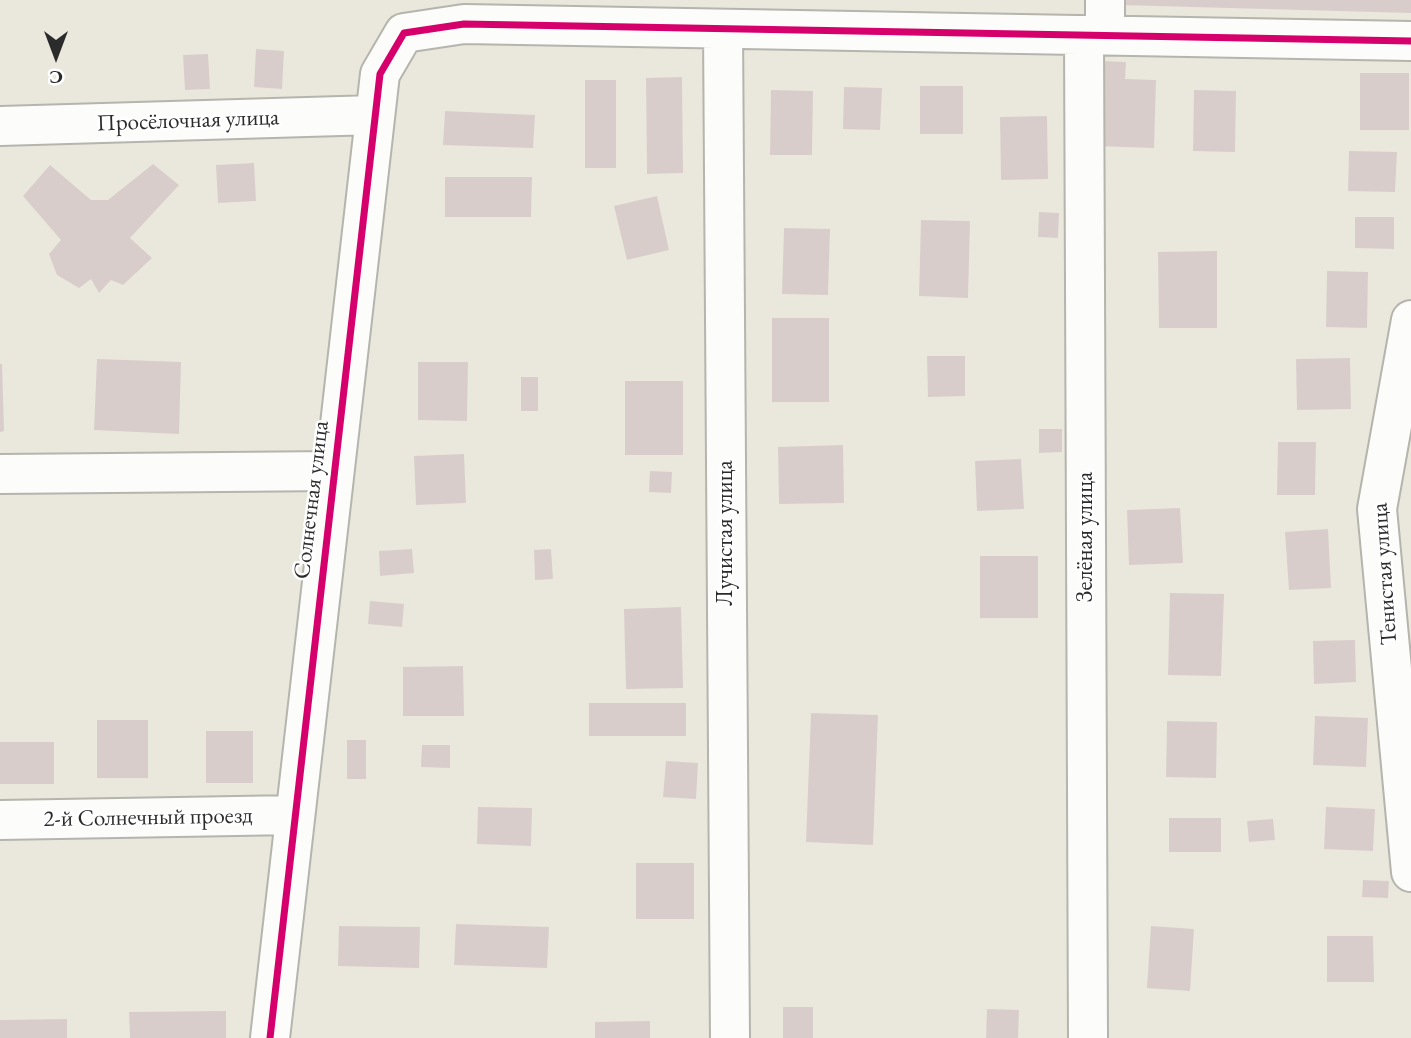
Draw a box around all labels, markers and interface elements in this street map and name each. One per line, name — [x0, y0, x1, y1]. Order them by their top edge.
north arrow — [21, 21, 91, 91]
text: С — [49, 65, 63, 90]
street label: Просёлочная улица — [96, 104, 280, 138]
street label: Солнечная улица — [289, 419, 335, 581]
street label: Лучистая улица — [712, 460, 740, 606]
street label: Зелёная улица — [1072, 472, 1100, 602]
street label: Тенистая улица — [1366, 502, 1404, 646]
street label: 2-й Солнечный проезд — [43, 802, 253, 834]

